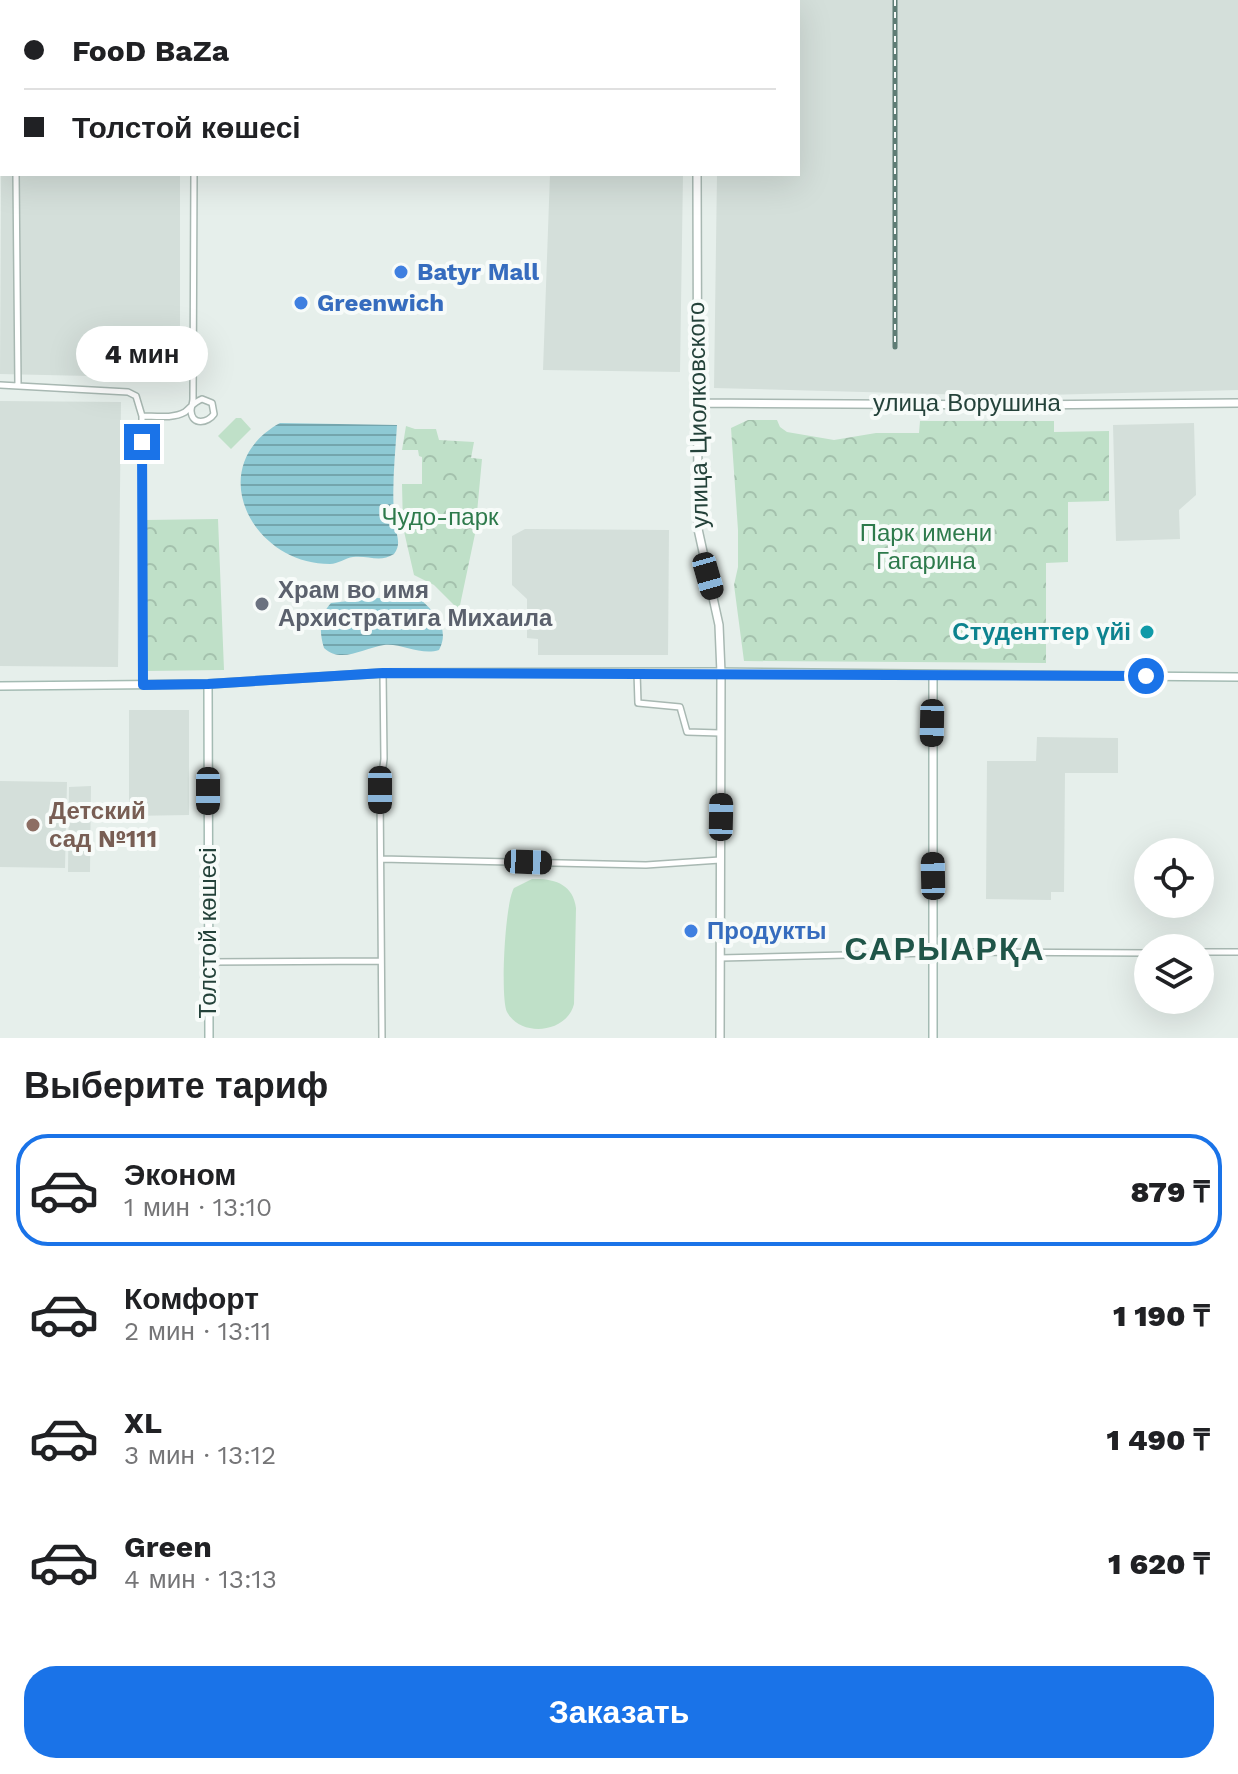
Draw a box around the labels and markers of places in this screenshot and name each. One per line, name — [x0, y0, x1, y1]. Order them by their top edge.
place label: Batyr Mall — [417, 258, 539, 286]
marker: Batyr Mall — [392, 263, 410, 281]
place label: Greenwich — [317, 289, 444, 317]
marker: Greenwich — [292, 294, 310, 312]
place label: Храм во имя Архистратига Михаила — [278, 576, 553, 632]
marker: Храм во имя Архистратига Михаила — [253, 595, 271, 613]
place label: Студенттер үйі — [952, 618, 1131, 646]
marker: Студенттер үйі — [1138, 623, 1156, 641]
place label: Детский сад №111 — [49, 797, 157, 853]
marker: Детский сад №111 — [24, 816, 42, 834]
place label: Продукты — [707, 917, 826, 945]
marker: Продукты — [682, 922, 700, 940]

